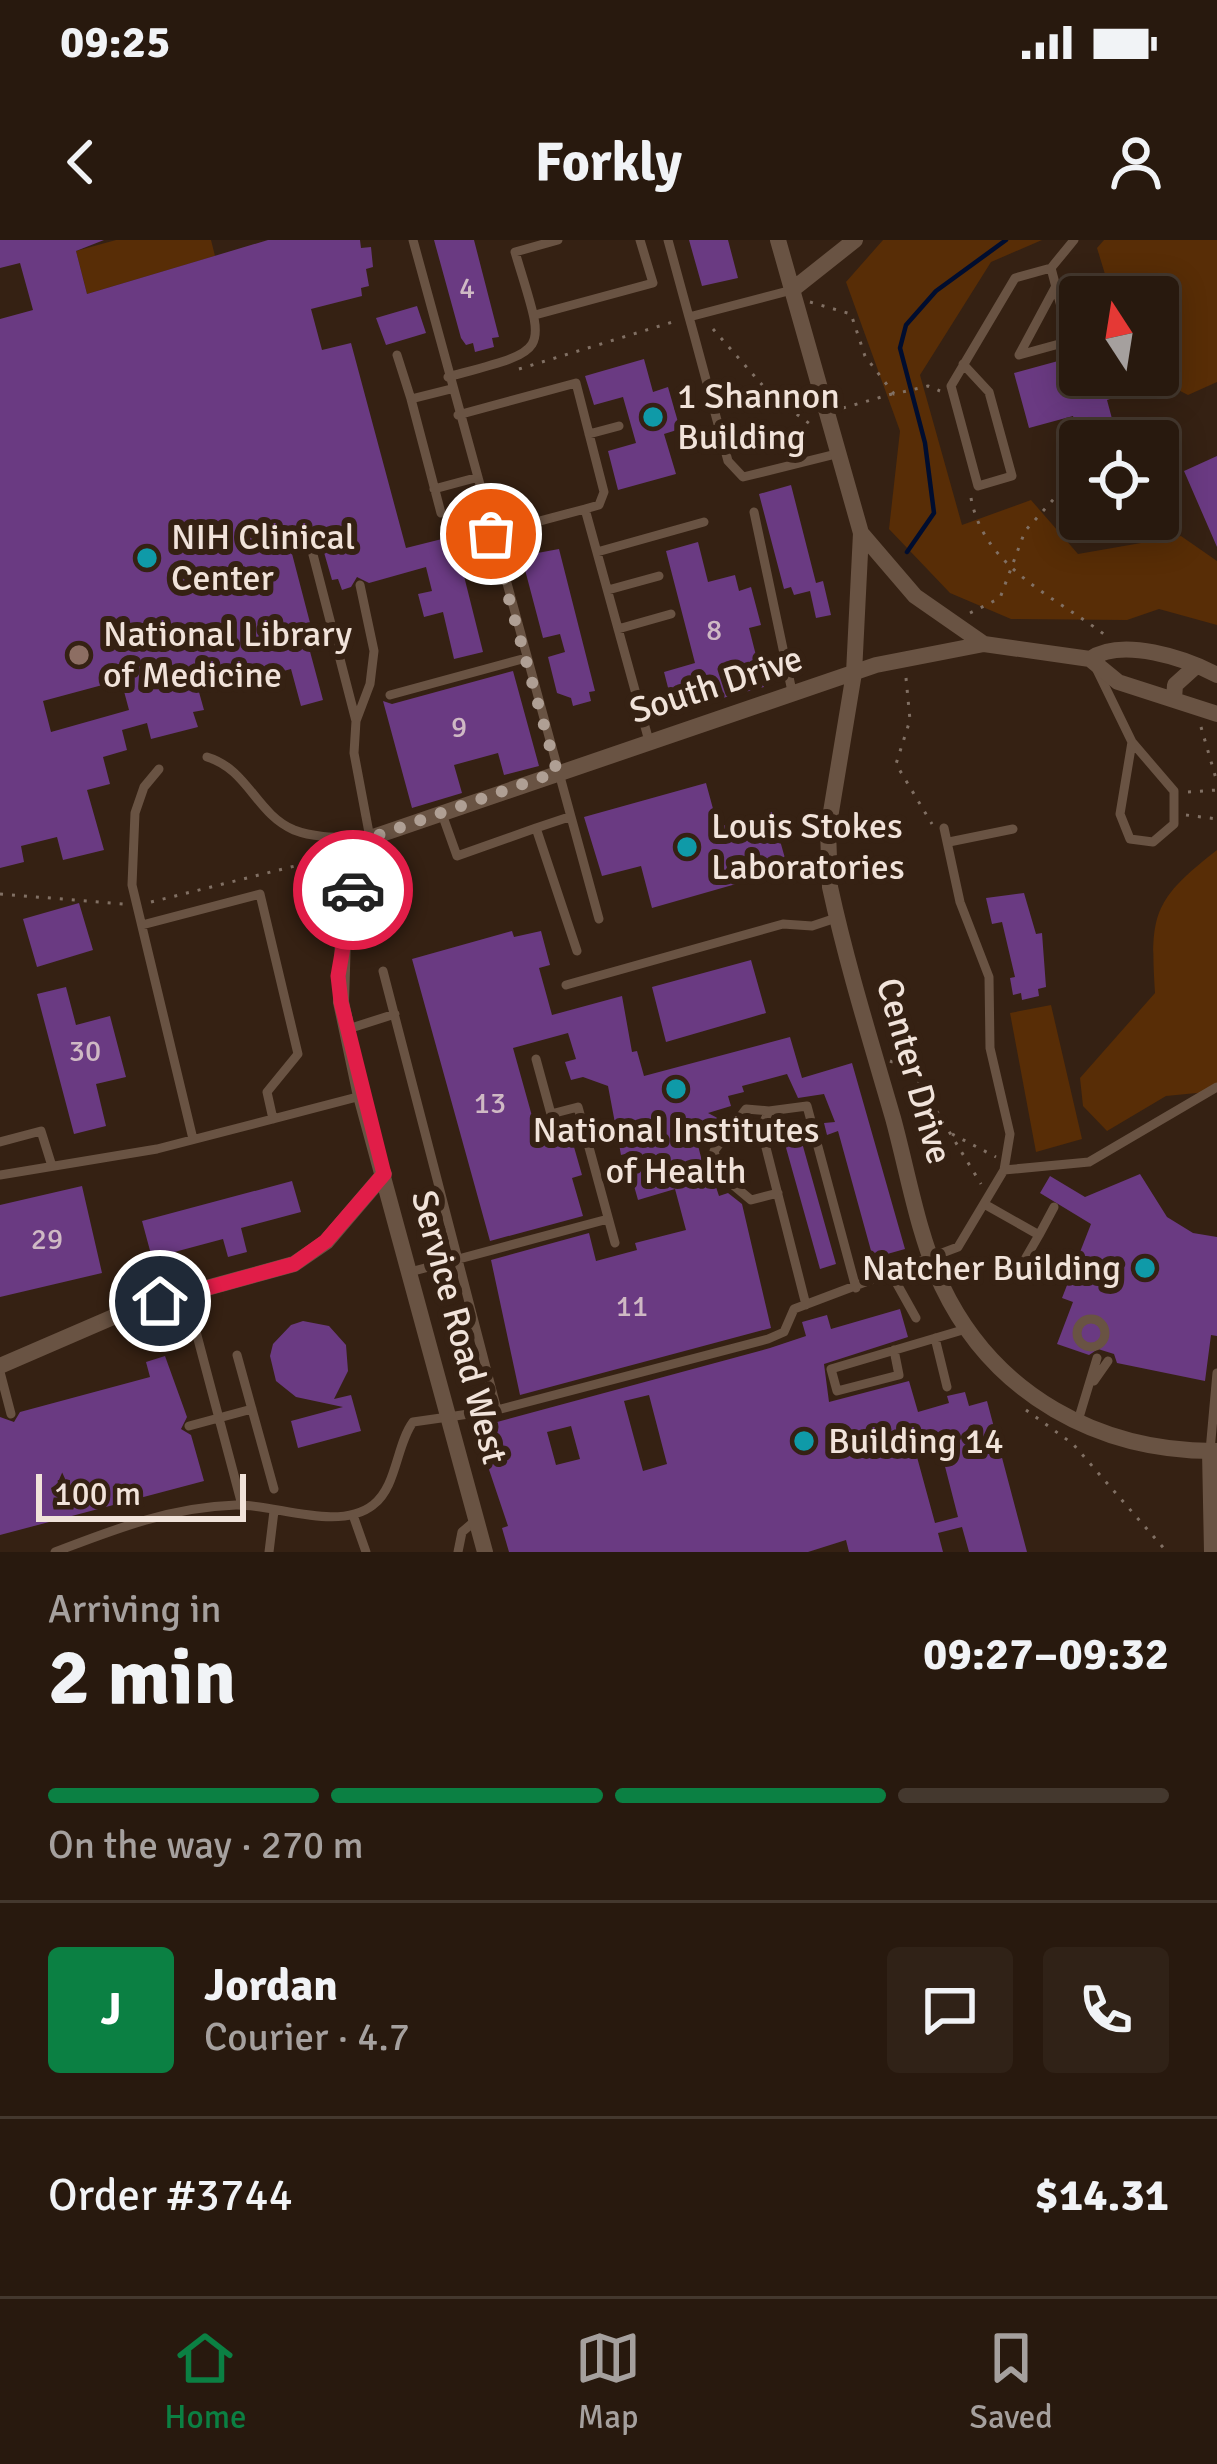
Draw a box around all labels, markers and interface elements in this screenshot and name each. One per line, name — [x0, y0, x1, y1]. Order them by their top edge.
text: 09:25 — [60, 15, 170, 70]
icon: back — [48, 129, 114, 195]
text: Forkly — [535, 129, 682, 196]
icon: person — [1103, 129, 1169, 195]
house number: 4 — [459, 270, 475, 307]
north arrow — [1059, 276, 1179, 396]
map controls — [1059, 276, 1179, 540]
place label: 1 Shannon Building — [677, 374, 840, 460]
marker: 1 Shannon Building — [640, 404, 666, 430]
button: locate — [1059, 420, 1179, 540]
pin — [440, 483, 542, 585]
icon: bag — [458, 501, 524, 567]
place label: NIH Clinical Center — [171, 515, 355, 601]
marker: NIH Clinical Center — [134, 545, 160, 571]
place label: National Library of Medicine — [103, 612, 352, 698]
house number: 8 — [706, 612, 722, 649]
street label: South Drive — [624, 636, 808, 734]
marker: National Library of Medicine — [66, 642, 92, 668]
house number: 9 — [451, 709, 467, 746]
place label: Louis Stokes Laboratories — [711, 804, 905, 890]
courier — [293, 830, 413, 950]
marker: Louis Stokes Laboratories — [674, 834, 700, 860]
icon: car — [320, 857, 386, 923]
street label: Center Drive — [866, 973, 962, 1169]
house number: 30 — [69, 1033, 101, 1070]
marker: National Institutes of Health — [663, 1076, 689, 1102]
house number: 13 — [474, 1085, 506, 1122]
place label: National Institutes of Health — [533, 1108, 819, 1194]
street label: Service Road West — [401, 1185, 517, 1469]
house number: 29 — [31, 1221, 63, 1258]
place label: Natcher Building — [862, 1246, 1121, 1291]
pin — [109, 1250, 211, 1352]
marker: Natcher Building — [1132, 1255, 1158, 1281]
icon: home — [127, 1268, 193, 1334]
house number: 11 — [616, 1288, 648, 1325]
place label: Building 14 — [828, 1419, 1004, 1464]
marker: Building 14 — [791, 1428, 817, 1454]
scale bar — [36, 1468, 246, 1521]
text: 100 m — [54, 1474, 141, 1515]
text: Arriving in — [48, 1585, 222, 1633]
text: 09:27–09:32 — [923, 1627, 1169, 1682]
text: 2 min — [48, 1630, 236, 1726]
text: On the way · 270 m — [48, 1821, 364, 1869]
button: chat — [887, 1947, 1013, 2073]
button: phone — [1043, 1947, 1169, 2073]
text: Jordan — [204, 1958, 338, 2013]
text: J — [100, 1982, 122, 2037]
text: Courier · 4.7 — [204, 2013, 410, 2061]
text: Order #3744 — [48, 2168, 293, 2223]
text: $14.31 — [1035, 2168, 1169, 2223]
tab: Home — [164, 2325, 247, 2438]
tab: Map — [575, 2325, 641, 2438]
tab: Saved — [970, 2325, 1053, 2438]

